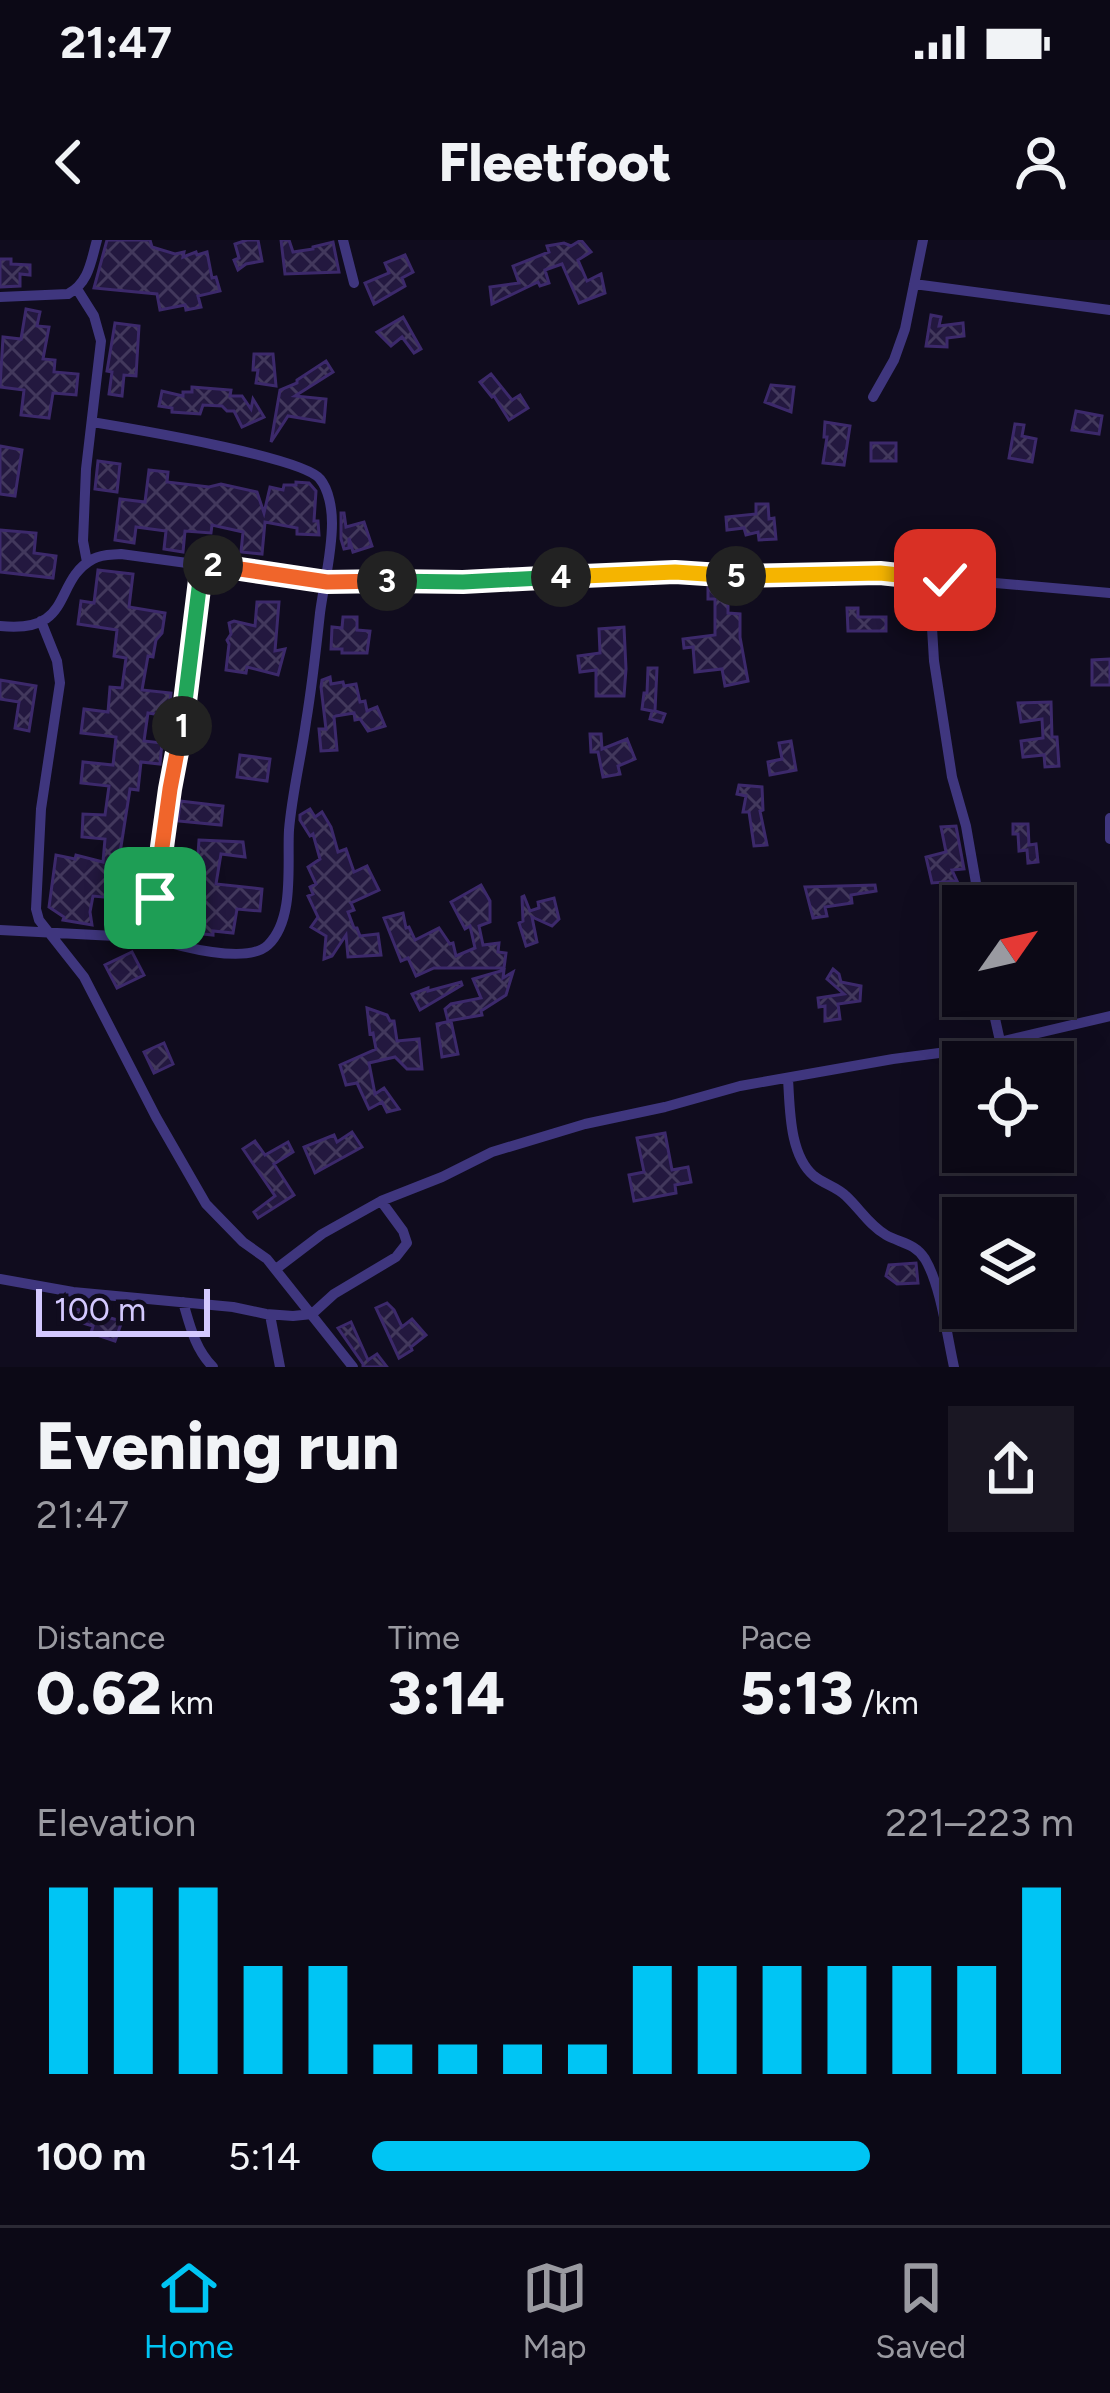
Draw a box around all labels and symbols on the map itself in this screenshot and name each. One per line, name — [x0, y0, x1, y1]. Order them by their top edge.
pin — [894, 529, 996, 631]
pin: 2 — [183, 535, 243, 595]
pin: 5 — [706, 546, 766, 606]
pin: 4 — [531, 547, 591, 607]
pin: 3 — [357, 551, 417, 611]
pin: 1 — [152, 696, 212, 756]
pin — [104, 847, 206, 949]
north arrow — [942, 885, 1074, 1017]
scale bar — [36, 1283, 210, 1336]

